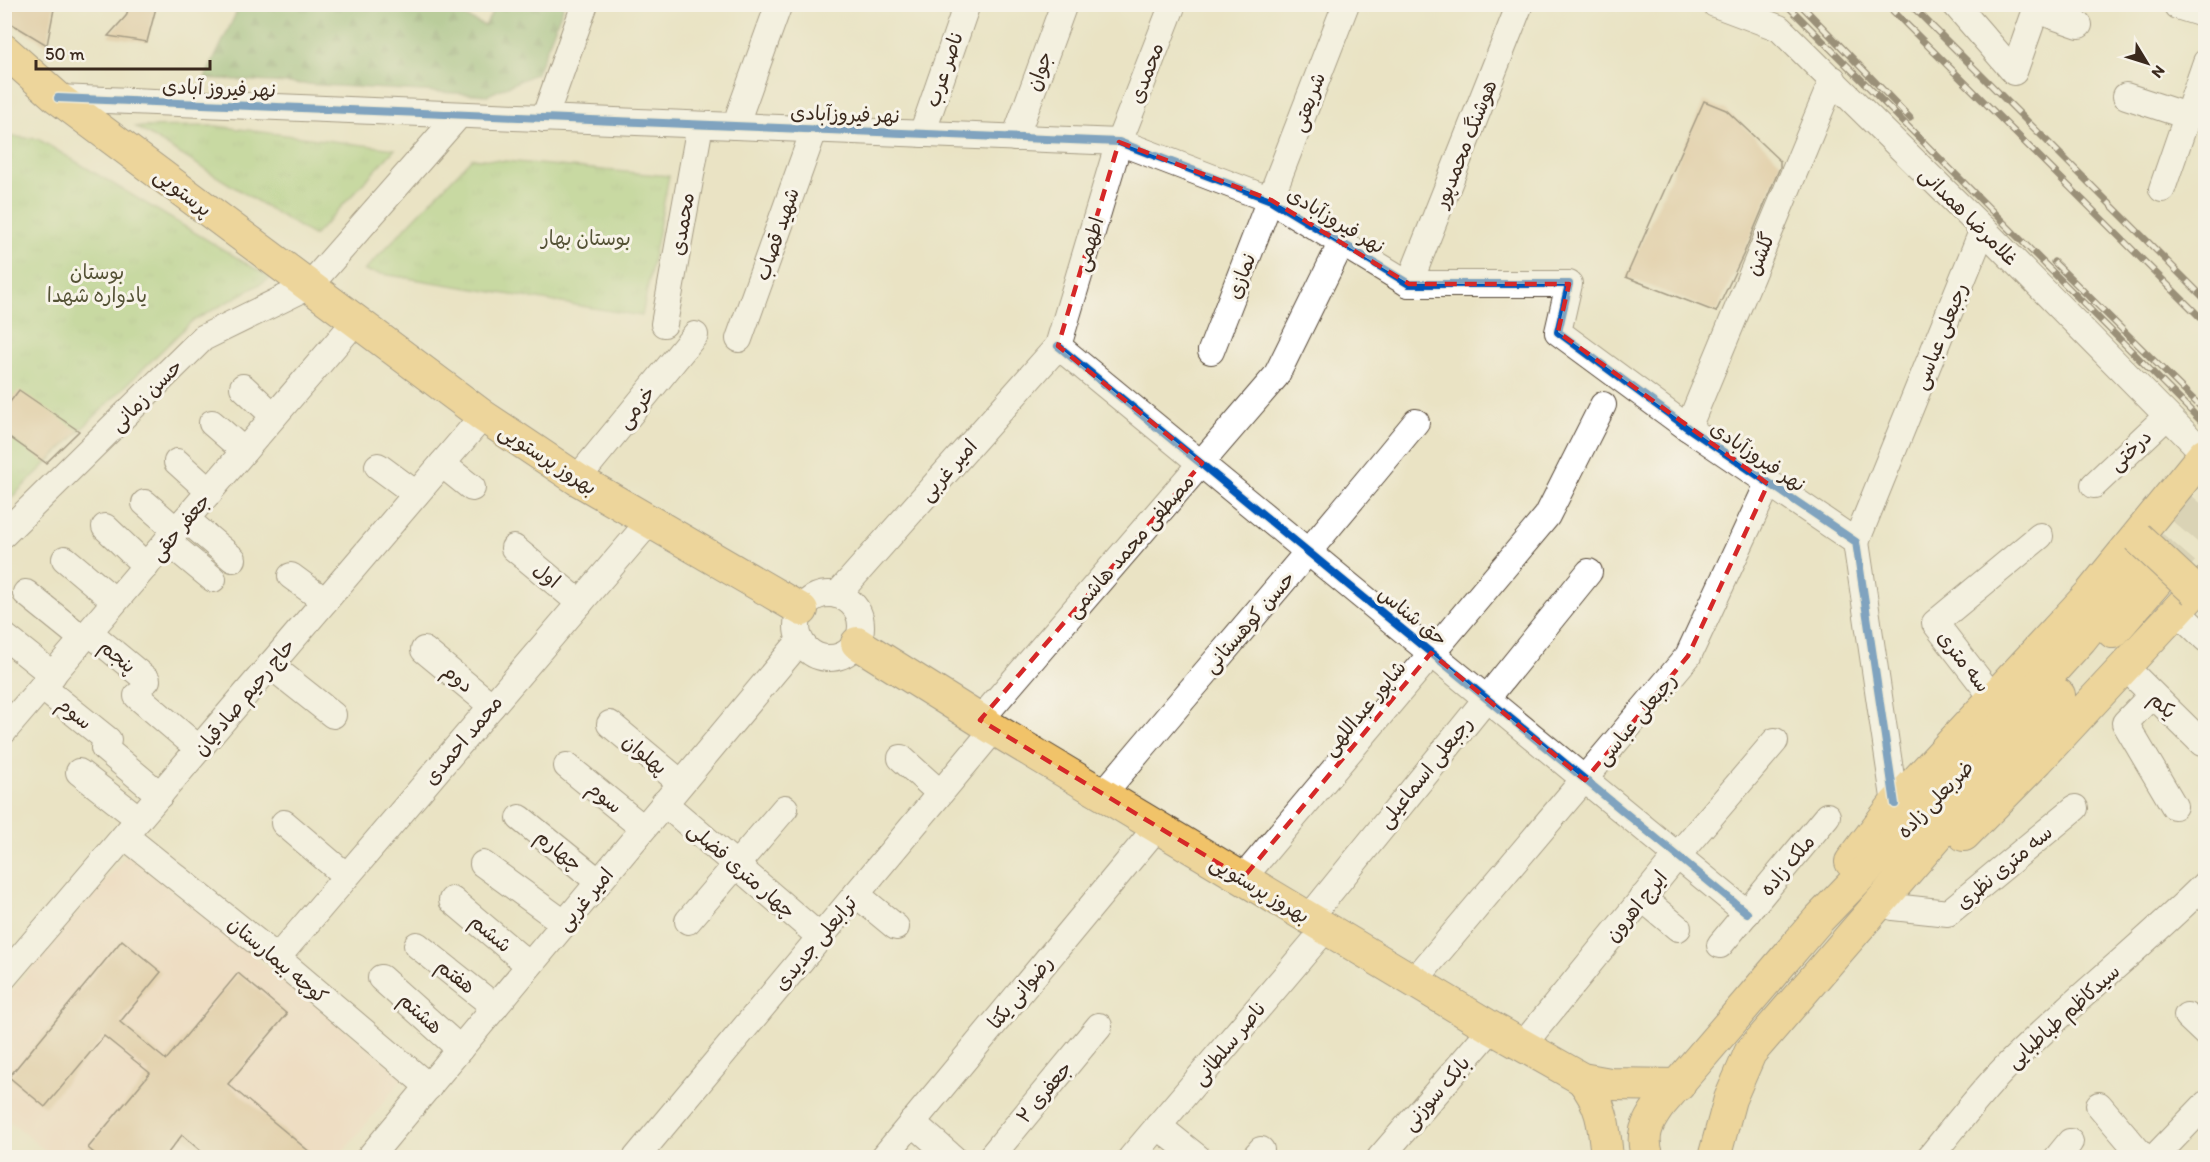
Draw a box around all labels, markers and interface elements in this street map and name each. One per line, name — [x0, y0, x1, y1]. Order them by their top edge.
street label: ناصر عرب — [920, 28, 968, 110]
scale bar — [36, 33, 210, 71]
north arrow — [2117, 33, 2177, 93]
street label: محمدی — [1123, 39, 1169, 107]
text: 50 m — [45, 43, 85, 65]
street label: جوان — [1021, 48, 1057, 94]
text: N — [2148, 62, 2169, 82]
street label: شریعتی — [1286, 69, 1331, 135]
street label: نهر فیروز آبادی — [162, 74, 276, 102]
street label: هوشنگ محمدپور — [1428, 76, 1503, 213]
street label: نهر فیروزآبادی — [790, 100, 900, 128]
street label: غلامرضا همدانی — [1914, 162, 2023, 271]
street label: پرستویی — [149, 163, 217, 222]
street label: نهر فیروزآبادی — [1283, 181, 1389, 259]
street label: شهید قصاب — [750, 184, 804, 284]
street label: محمدی — [665, 191, 699, 257]
street label: اطهمی — [1069, 214, 1110, 274]
park label: بوستان بهار — [539, 226, 631, 250]
street label: گلشن — [1740, 229, 1780, 279]
street label: نمازی — [1221, 250, 1261, 302]
park label: بوستان یادواره شهدا — [47, 260, 147, 308]
street label: رجبعلی عباسی — [1908, 279, 1973, 393]
street label: حسن زمانی — [105, 354, 188, 437]
street label: خرمی — [612, 381, 661, 434]
street label: نهر فیروزآبادی — [1706, 415, 1810, 497]
street label: بهروز پرستویی — [494, 418, 601, 500]
street label: درختی — [2104, 424, 2157, 476]
street label: امیر غربی — [914, 434, 983, 506]
street label: مصطفی محمد هاشمی — [1061, 469, 1200, 623]
street label: جعفر حقی — [145, 488, 216, 566]
street label: اول — [529, 557, 565, 593]
street label: حسن کوهستانی — [1198, 566, 1301, 679]
street label: حق شناس — [1374, 581, 1452, 651]
street label: سه متری — [1932, 625, 1996, 697]
street label: پنجم — [93, 634, 141, 680]
street label: حاج رحیم صادقیان — [188, 634, 303, 763]
street label: شاپور عبداللهی — [1317, 655, 1412, 761]
street label: دوم — [435, 658, 478, 701]
street label: رجبعلی عباسی — [1590, 668, 1682, 771]
street label: یکم — [2142, 687, 2182, 726]
street label: محمد احمدی — [419, 690, 507, 790]
street label: سوم — [50, 692, 97, 737]
street label: رجبعلی اسماعیلی — [1373, 711, 1478, 833]
street label: پهلوان — [617, 729, 672, 780]
street label: ضربعلی زاده — [1892, 755, 1979, 844]
street label: سوم — [580, 776, 627, 821]
street label: چهار متری فضلی — [683, 817, 801, 924]
street label: سه متری نظری — [1951, 820, 2057, 914]
street label: چهارم — [529, 824, 587, 878]
street label: ملک زاده — [1755, 830, 1819, 900]
street label: بهروز پرستویی — [1205, 850, 1314, 929]
street label: امیر غربی — [552, 863, 619, 936]
street label: ایرج اهرون — [1600, 865, 1674, 948]
street label: ترابعلی جدیدی — [768, 891, 862, 996]
street label: ششم — [463, 909, 517, 960]
street label: کوچه بیمارستان — [223, 911, 333, 1009]
street label: رضوانی یکتا — [982, 950, 1058, 1034]
street label: هفتم — [430, 953, 480, 1001]
street label: سیدکاظم طباطبایی — [2001, 959, 2127, 1075]
street label: هشتم — [392, 987, 448, 1041]
street label: ناصر سلطانی — [1187, 996, 1272, 1091]
street label: بابک سوزنی — [1397, 1051, 1476, 1136]
street label: جعفری ۲ — [1011, 1056, 1077, 1128]

